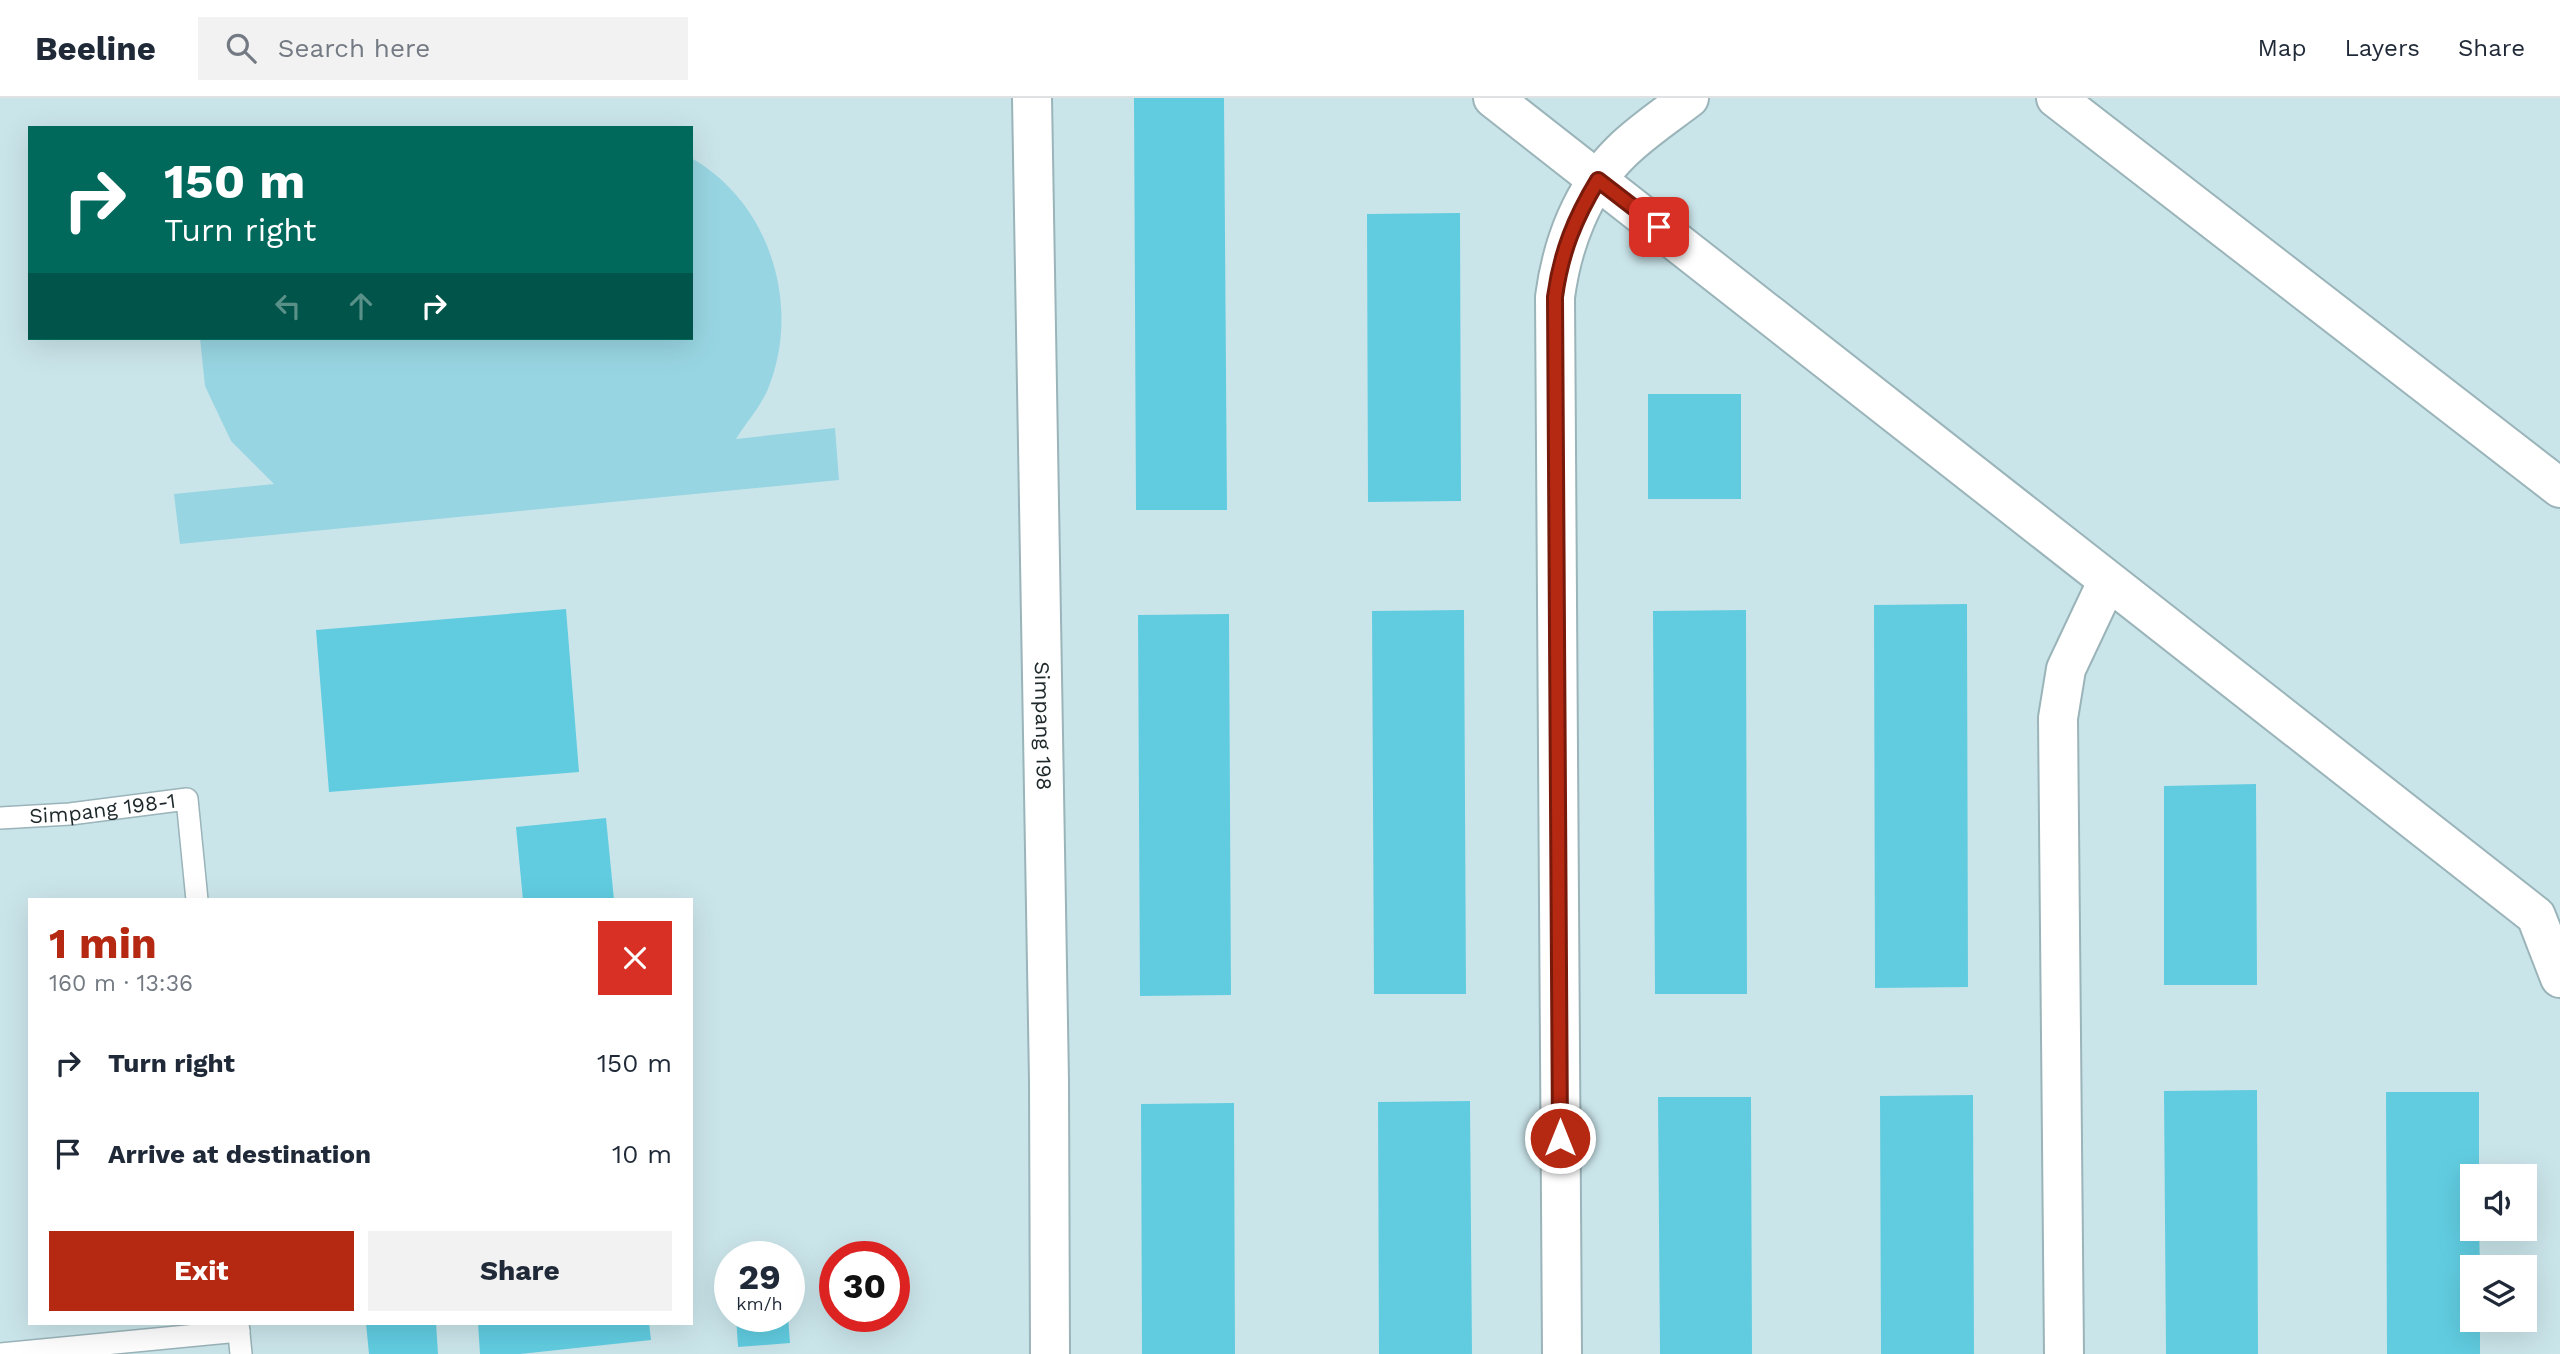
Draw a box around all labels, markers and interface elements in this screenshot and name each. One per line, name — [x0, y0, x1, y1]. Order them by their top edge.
search box — [198, 17, 688, 80]
text: Beeline — [35, 29, 156, 68]
icon: search — [222, 29, 260, 67]
text: Search here — [278, 33, 430, 63]
text: Map — [2258, 34, 2306, 62]
text: Layers — [2344, 34, 2420, 62]
text: Share — [2458, 34, 2525, 62]
text: 150 m — [164, 152, 305, 210]
icon: right — [49, 154, 140, 245]
pin — [1629, 197, 1689, 257]
icon: arrive — [1640, 208, 1678, 246]
text: Turn right — [164, 211, 316, 249]
icon: left — [269, 287, 307, 325]
icon: ahead — [342, 287, 380, 325]
icon: right — [415, 287, 453, 325]
street label: Simpang 198 — [1030, 661, 1057, 791]
street label: Simpang 198-1 — [29, 788, 177, 828]
text: 1 min — [49, 919, 157, 968]
button: close — [598, 921, 672, 995]
text: 160 m · 13:36 — [49, 970, 193, 997]
icon: right — [49, 1044, 87, 1082]
text: Turn right — [108, 1048, 235, 1078]
text: 150 m — [597, 1048, 672, 1078]
position arrow — [1523, 1101, 1597, 1175]
icon: arrive — [49, 1135, 87, 1173]
text: Arrive at destination — [108, 1139, 371, 1169]
text: 10 m — [612, 1139, 672, 1169]
map controls — [2460, 1164, 2537, 1332]
button: sound — [2460, 1164, 2537, 1241]
button: Exit — [49, 1231, 354, 1311]
button: Share — [368, 1231, 672, 1311]
speed limit sign: 30 — [819, 1241, 910, 1332]
button: layers — [2460, 1255, 2537, 1332]
text: 29 — [738, 1256, 781, 1298]
text: km/h — [736, 1293, 783, 1314]

